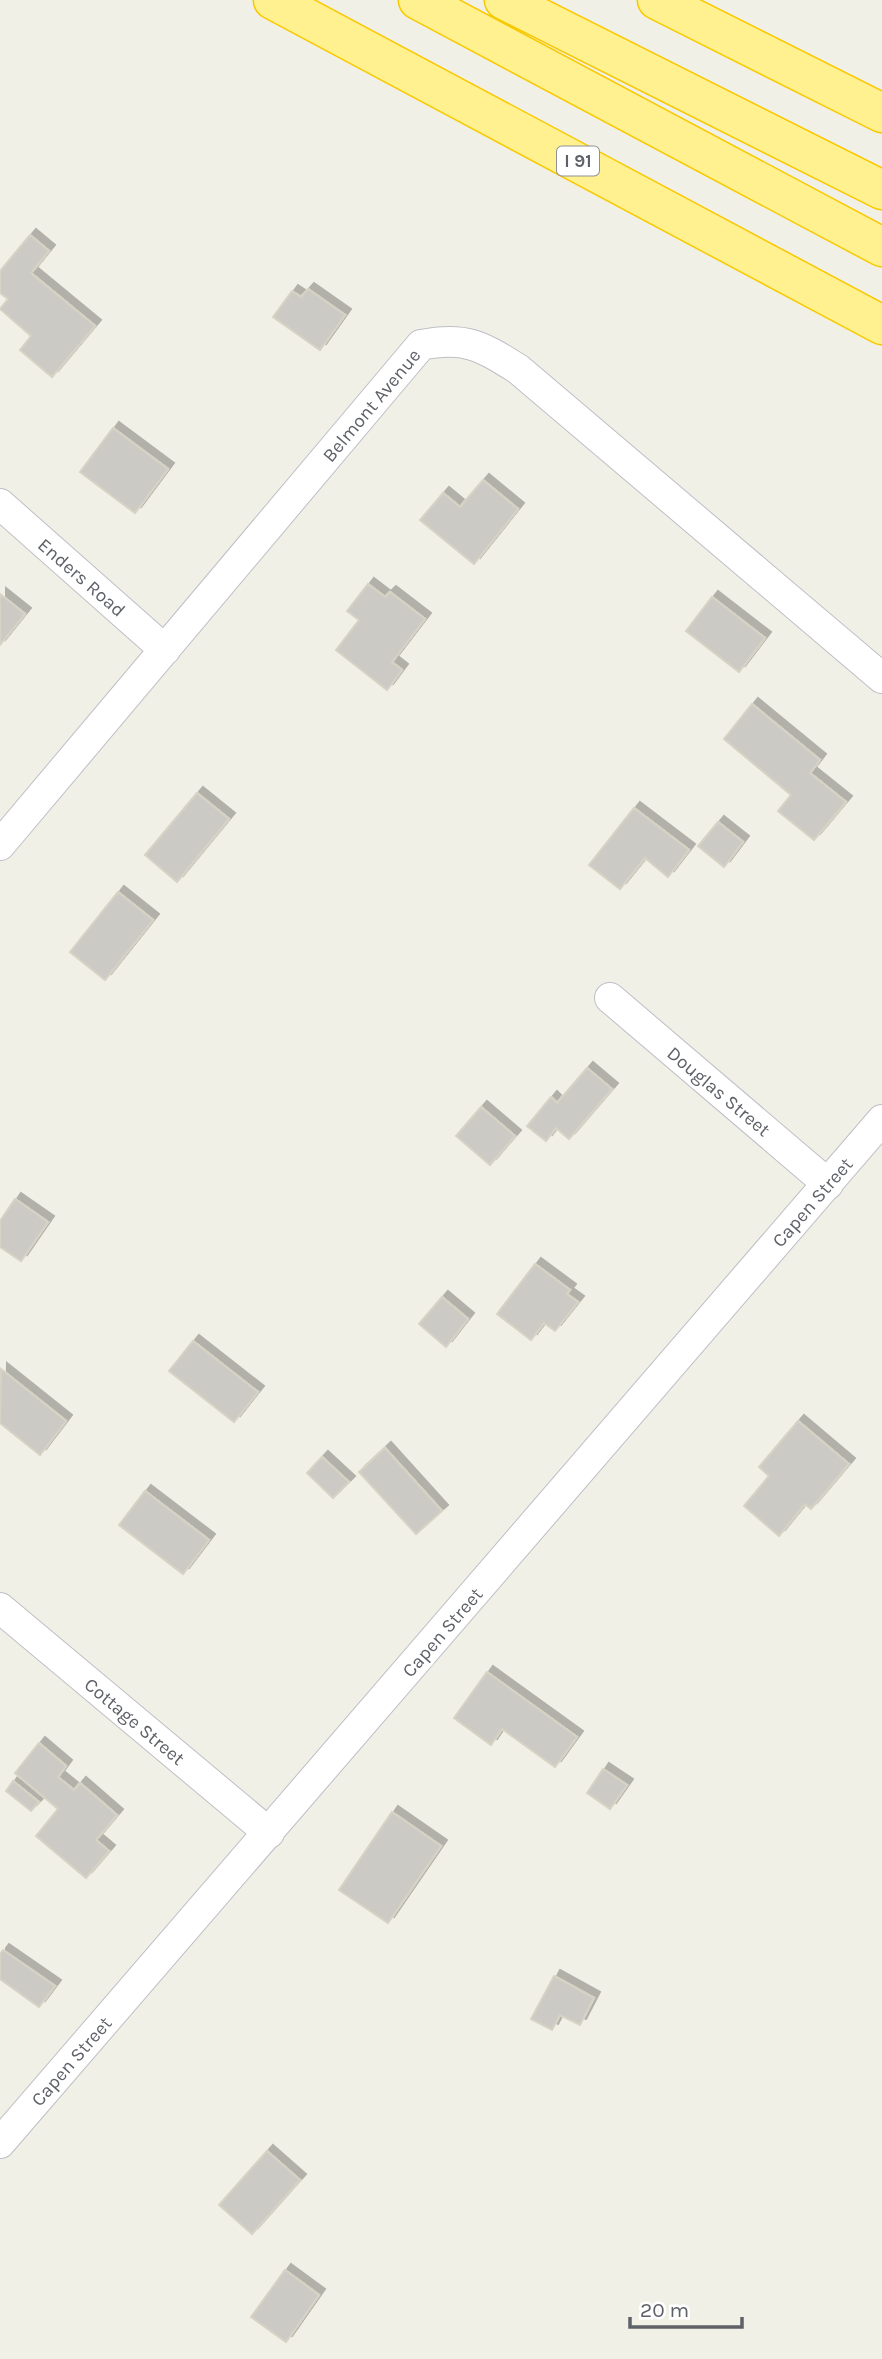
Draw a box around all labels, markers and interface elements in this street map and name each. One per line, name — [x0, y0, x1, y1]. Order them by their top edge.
road number: I 91 — [557, 146, 599, 176]
street label: Belmont Avenue — [318, 345, 425, 467]
street label: Enders Road — [33, 534, 129, 622]
street label: Douglas Street — [662, 1042, 774, 1141]
street label: Capen Street — [768, 1154, 858, 1252]
street label: Capen Street — [398, 1584, 488, 1682]
street label: Cottage Street — [80, 1674, 189, 1770]
street label: Capen Street — [27, 2013, 117, 2111]
scale bar — [630, 2286, 742, 2330]
text: 20 m — [640, 2298, 689, 2322]

